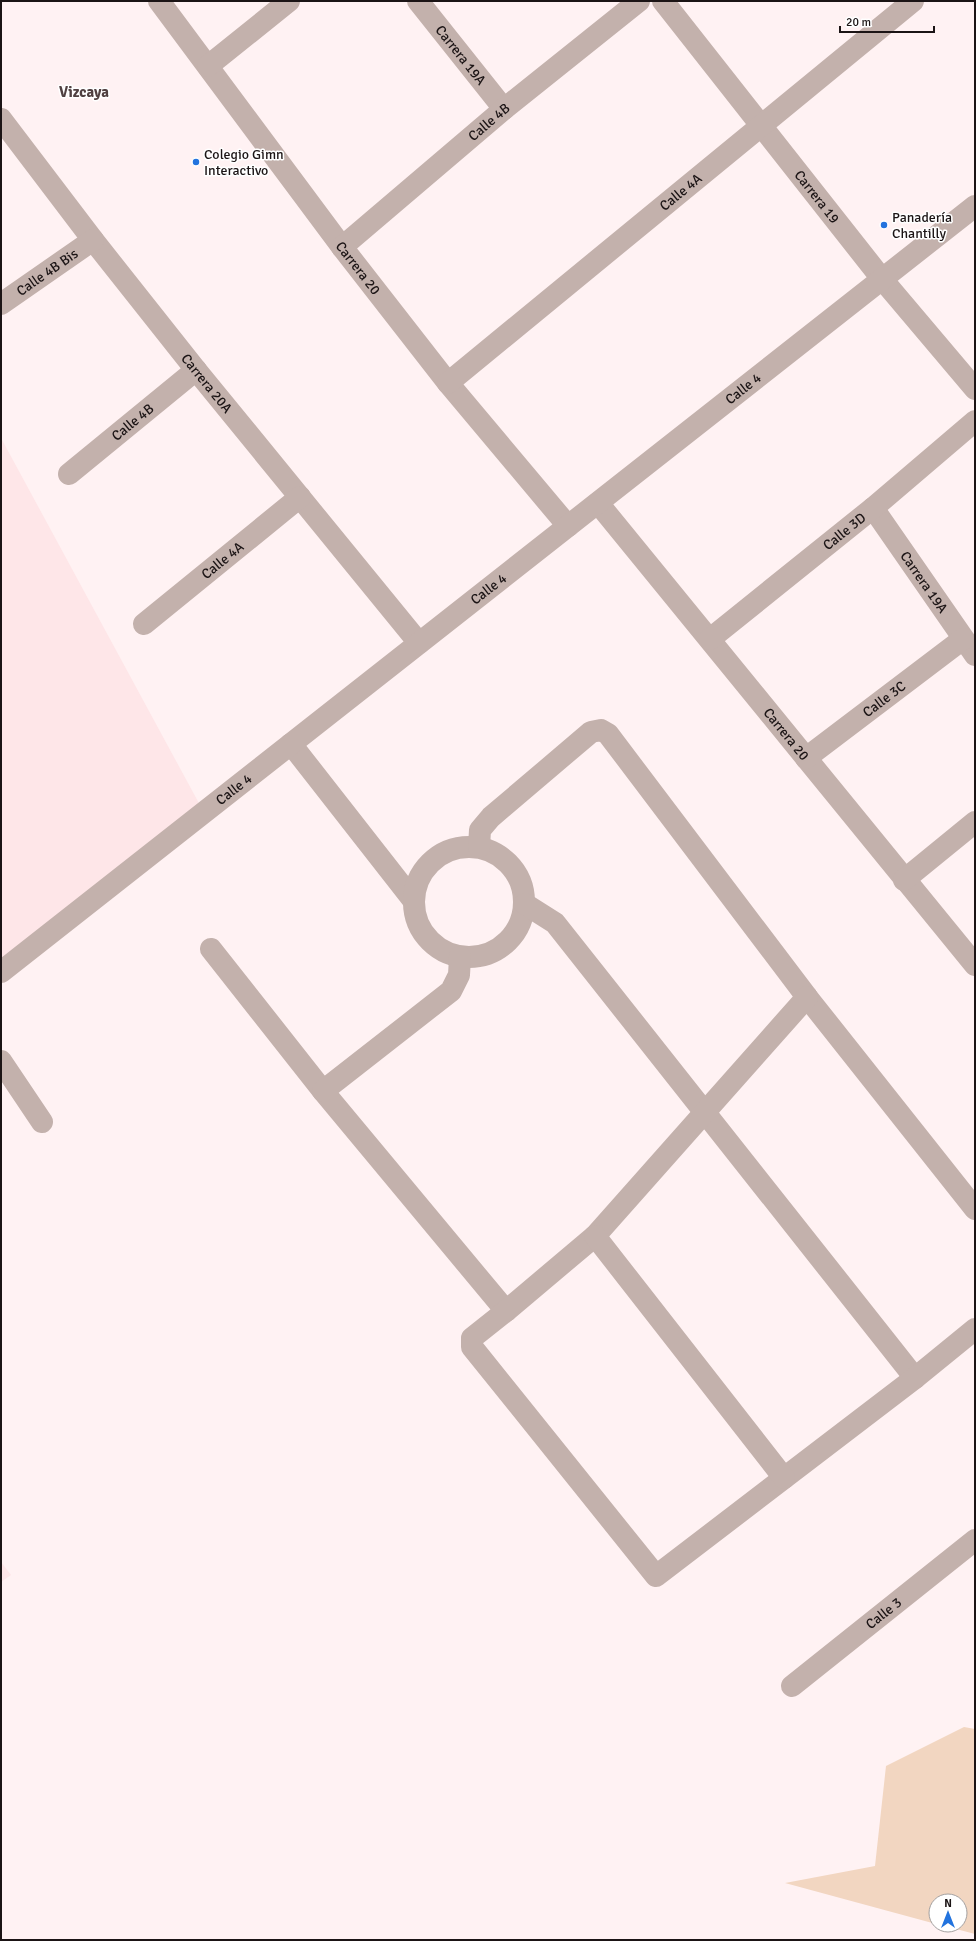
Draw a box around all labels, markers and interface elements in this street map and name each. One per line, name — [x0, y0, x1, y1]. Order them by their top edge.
scale bar — [840, 8, 934, 34]
text: 20 m — [846, 15, 871, 30]
street label: Carrera 19A — [432, 22, 490, 89]
district label: Vizcaya — [59, 83, 109, 101]
street label: Calle 4B — [465, 99, 513, 144]
place label: Colegio Gimn Interactivo — [204, 146, 284, 179]
marker: Colegio Gimn Interactivo — [191, 157, 201, 167]
street label: Carrera 19 — [791, 167, 843, 227]
street label: Calle 4A — [656, 169, 706, 214]
place label: Panadería Chantilly — [892, 209, 952, 242]
marker: Panadería Chantilly — [879, 220, 889, 230]
street label: Carrera 20 — [332, 238, 384, 298]
street label: Calle 4B Bis — [13, 245, 81, 299]
street label: Carrera 20A — [178, 350, 236, 417]
street label: Calle 4 — [722, 369, 765, 408]
street label: Calle 4B — [108, 400, 157, 444]
street label: Calle 3D — [819, 509, 869, 554]
street label: Calle 4A — [198, 538, 247, 583]
street label: Carrera 19A — [897, 548, 952, 617]
street label: Calle 4 — [467, 569, 510, 608]
street label: Calle 3C — [859, 677, 909, 721]
street label: Carrera 20 — [760, 704, 813, 764]
street label: Calle 4 — [212, 769, 255, 808]
street label: Calle 3 — [862, 1594, 905, 1632]
north arrow — [928, 1893, 968, 1933]
text: N — [944, 1897, 952, 1910]

